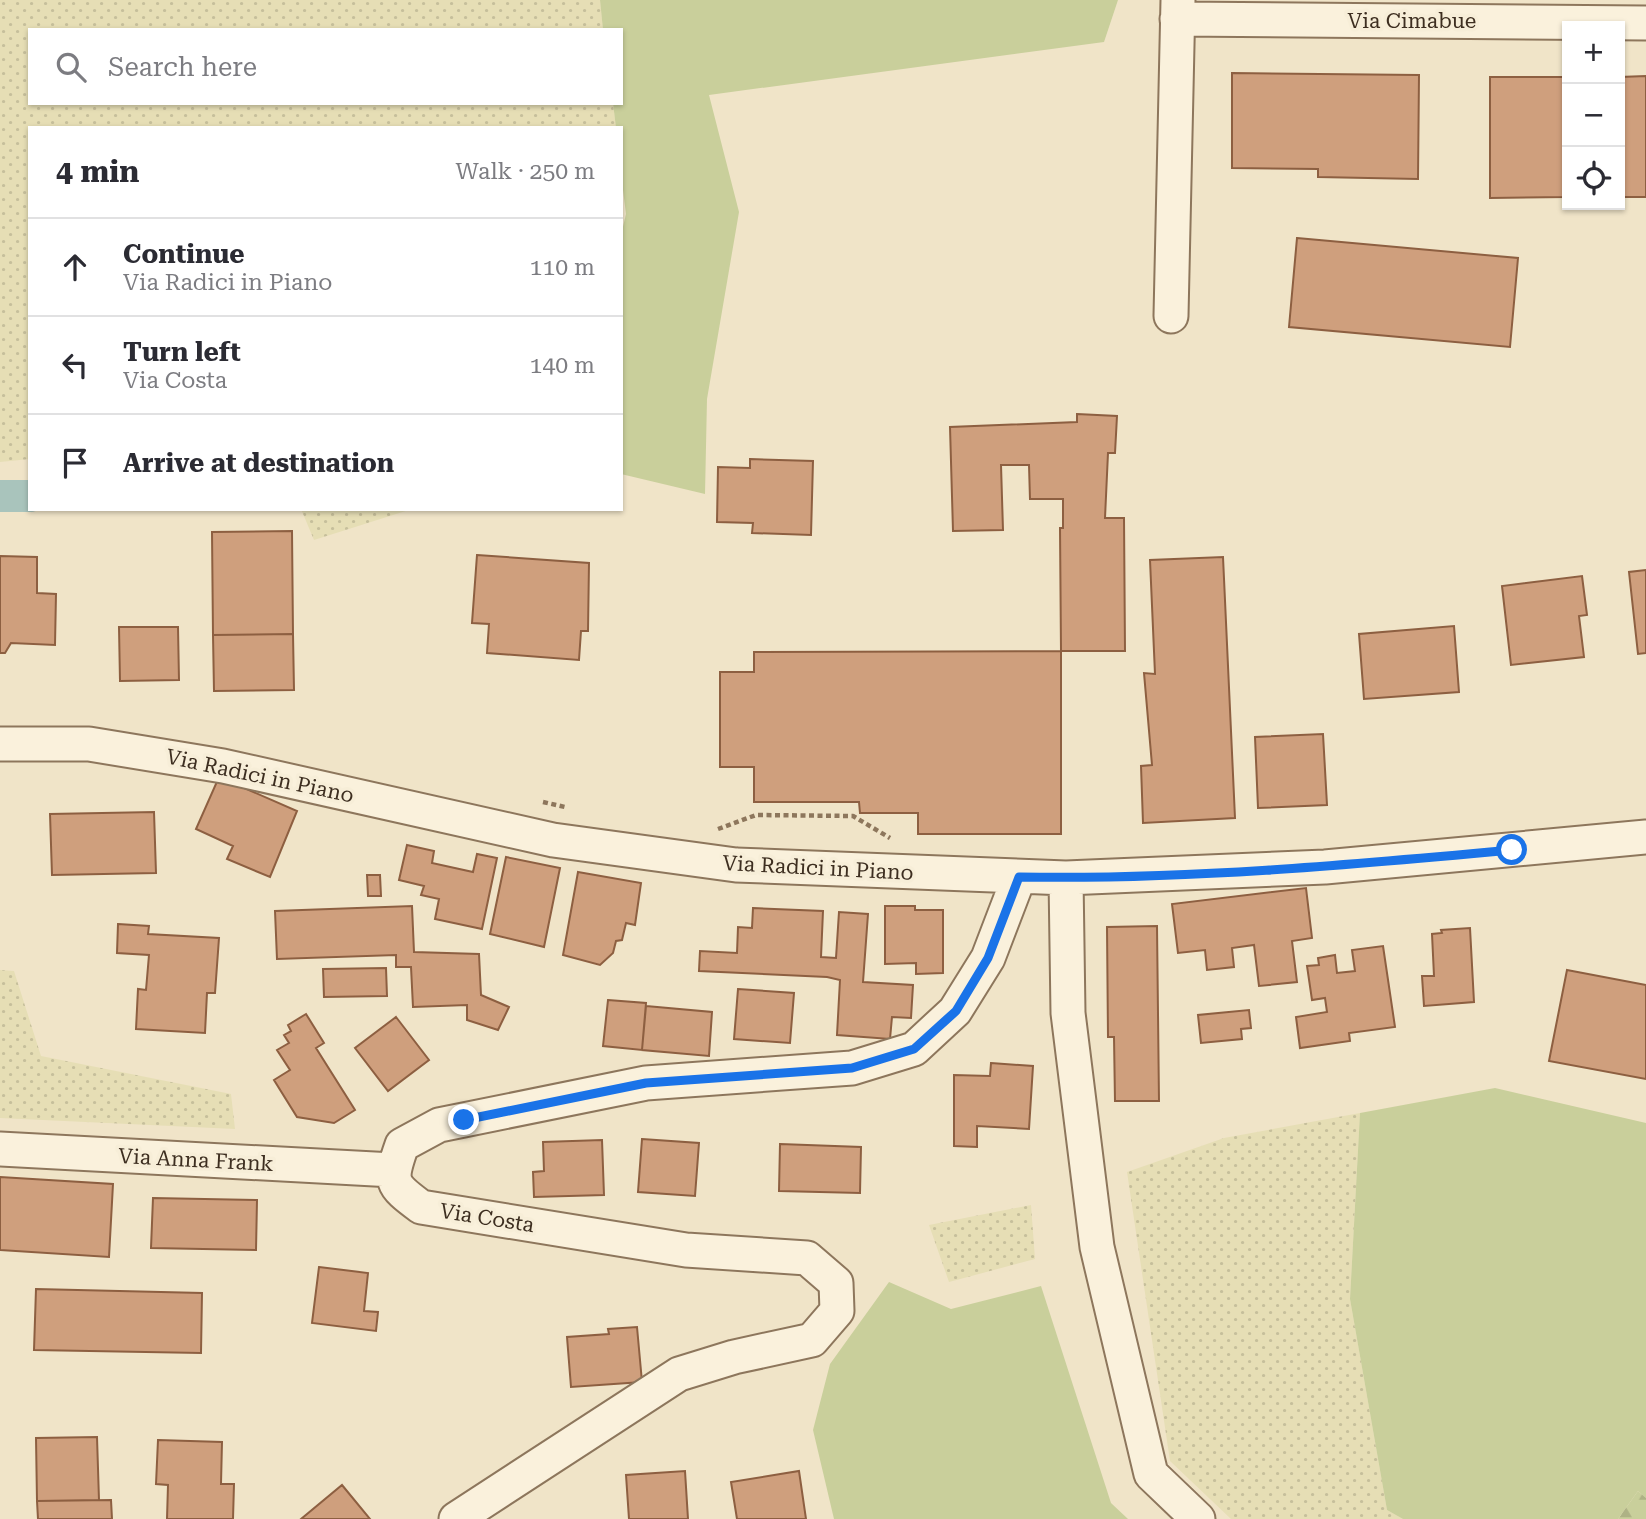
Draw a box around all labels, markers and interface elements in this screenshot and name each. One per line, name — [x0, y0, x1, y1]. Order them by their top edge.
street label: Via Cimabue — [1348, 9, 1476, 33]
map controls — [1562, 21, 1625, 210]
button: + — [1562, 21, 1625, 84]
search box — [28, 28, 623, 105]
icon: search — [52, 48, 90, 86]
text: Search here — [108, 52, 257, 82]
button: − — [1562, 84, 1625, 147]
button: locate — [1562, 147, 1625, 210]
text: 4 min — [56, 154, 139, 189]
text: Walk · 250 m — [456, 158, 595, 185]
text: Continue — [123, 239, 245, 269]
icon: ahead — [56, 248, 94, 286]
text: 110 m — [530, 254, 595, 281]
text: Via Radici in Piano — [123, 269, 332, 296]
text: Turn left — [123, 337, 241, 367]
icon: left — [56, 346, 94, 384]
text: 140 m — [530, 352, 595, 379]
text: Via Costa — [123, 367, 227, 394]
icon: arrive — [56, 444, 94, 482]
text: Arrive at destination — [123, 448, 394, 478]
street label: Via Radici in Piano — [164, 744, 356, 808]
route start — [1496, 834, 1527, 865]
street label: Via Radici in Piano — [722, 851, 914, 885]
route end — [448, 1104, 479, 1135]
street label: Via Anna Frank — [118, 1144, 274, 1176]
street label: Via Costa — [438, 1199, 537, 1237]

